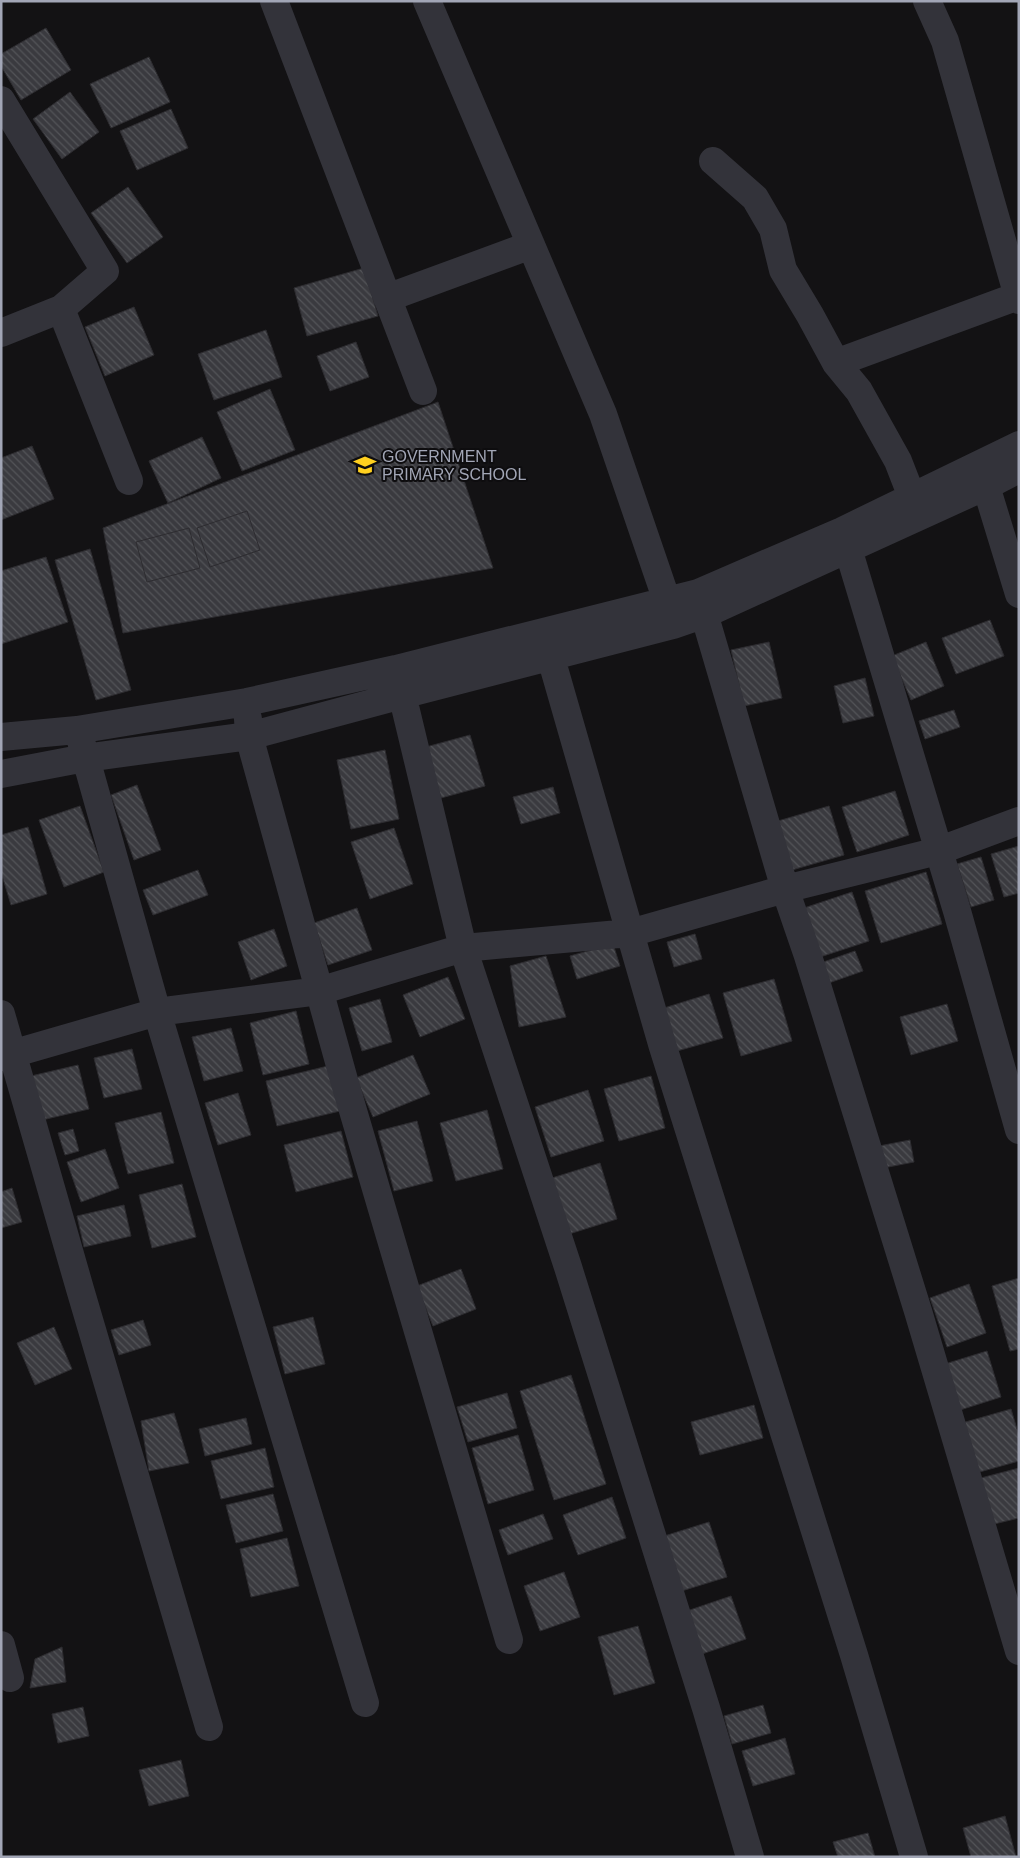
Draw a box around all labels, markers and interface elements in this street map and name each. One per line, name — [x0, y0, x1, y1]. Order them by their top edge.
place label: GOVERNMENT PRIMARY SCHOOL — [382, 448, 526, 483]
school or university icon: GOVERNMENT PRIMARY SCHOOL — [352, 452, 378, 478]

